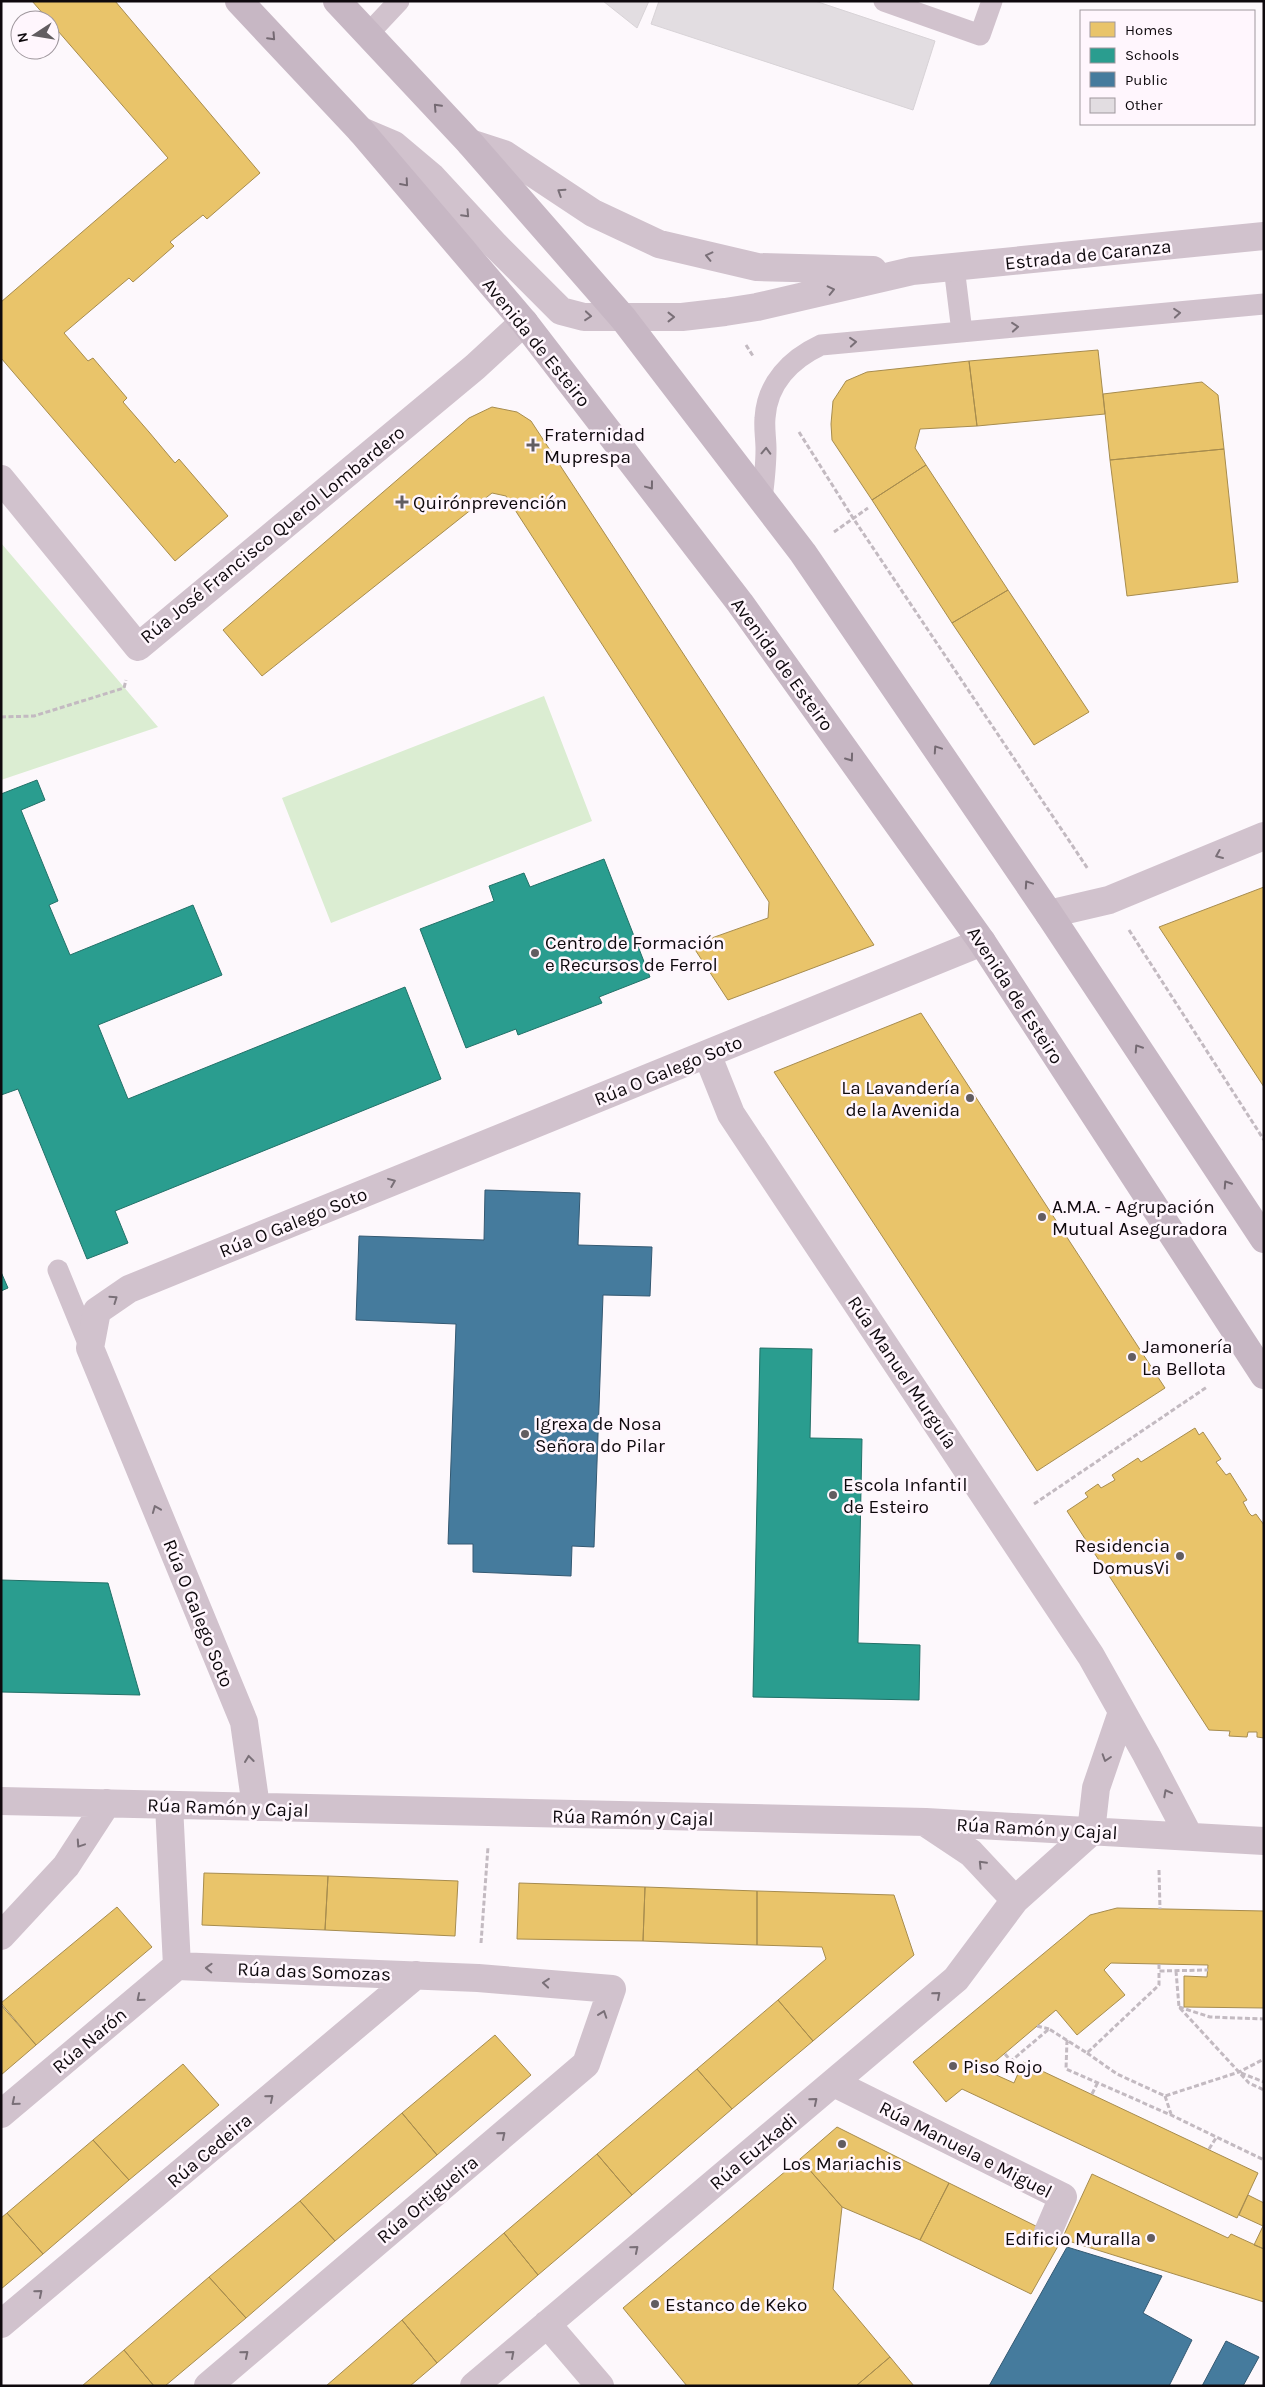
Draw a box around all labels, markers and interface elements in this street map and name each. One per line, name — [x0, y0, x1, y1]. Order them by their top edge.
north arrow — [10, 10, 60, 60]
legend — [1080, 10, 1255, 125]
text: Homes — [1125, 21, 1173, 39]
text: N — [13, 31, 32, 44]
one-way arrow — [266, 31, 275, 40]
text: Schools — [1125, 46, 1179, 64]
text: Public — [1125, 71, 1168, 89]
text: Other — [1125, 96, 1163, 114]
one-way arrow — [434, 104, 443, 113]
one-way arrow — [399, 177, 408, 186]
one-way arrow — [558, 189, 567, 198]
one-way arrow — [461, 209, 470, 218]
street label: Estrada de Caranza — [1004, 235, 1172, 275]
one-way arrow — [705, 251, 714, 262]
street label: Avenida de Esteiro — [478, 274, 595, 411]
one-way arrow — [827, 285, 836, 296]
one-way arrow — [1173, 308, 1181, 319]
one-way arrow — [584, 310, 592, 321]
one-way arrow — [668, 312, 676, 322]
one-way arrow — [1011, 322, 1019, 333]
one-way arrow — [850, 337, 858, 348]
street label: Rúa José Francisco Querol Lombardero — [136, 421, 409, 648]
place label: Fraternidad Muprespa — [544, 424, 645, 468]
marker: Fraternidad Muprespa — [526, 438, 540, 452]
one-way arrow — [760, 447, 771, 455]
one-way arrow — [644, 480, 653, 490]
place label: Quirónprevención — [413, 492, 567, 514]
marker: Quirónprevención — [395, 495, 409, 509]
street label: Avenida de Esteiro — [727, 594, 838, 735]
one-way arrow — [934, 745, 943, 755]
one-way arrow — [844, 752, 853, 761]
one-way arrow — [1215, 849, 1224, 860]
one-way arrow — [1025, 880, 1034, 889]
street label: Avenida de Esteiro — [963, 923, 1068, 1068]
place label: Centro de Formación e Recursos de Ferrol — [545, 932, 725, 976]
marker: Centro de Formación e Recursos de Ferrol — [529, 947, 541, 959]
street label: Rúa O Galego Soto — [591, 1031, 746, 1111]
one-way arrow — [1134, 1044, 1144, 1053]
place label: La Lavandería de la Avenida — [841, 1077, 960, 1121]
marker: La Lavandería de la Avenida — [964, 1092, 976, 1104]
one-way arrow — [387, 1178, 396, 1188]
one-way arrow — [1224, 1180, 1233, 1189]
street label: Rúa O Galego Soto — [216, 1183, 371, 1263]
place label: A.M.A. - Agrupación Mutual Aseguradora — [1052, 1196, 1228, 1240]
marker: A.M.A. - Agrupación Mutual Aseguradora — [1036, 1211, 1048, 1223]
street label: Rúa Manuel Murguía — [843, 1292, 962, 1453]
one-way arrow — [108, 1296, 117, 1305]
place label: Jamonería La Bellota — [1142, 1336, 1233, 1380]
marker: Jamonería La Bellota — [1126, 1351, 1138, 1363]
place label: Igrexa de Nosa Señora do Pilar — [535, 1413, 665, 1457]
marker: Igrexa de Nosa Señora do Pilar — [519, 1428, 531, 1440]
place label: Escola Infantil de Esteiro — [843, 1474, 968, 1518]
marker: Escola Infantil de Esteiro — [827, 1489, 839, 1501]
one-way arrow — [152, 1505, 163, 1514]
place label: Residencia DomusVi — [1075, 1535, 1170, 1579]
street label: Rúa O Galego Soto — [158, 1536, 238, 1691]
marker: Residencia DomusVi — [1174, 1550, 1186, 1562]
one-way arrow — [1102, 1754, 1112, 1762]
one-way arrow — [244, 1755, 255, 1763]
one-way arrow — [1163, 1789, 1173, 1798]
street label: Rúa Ramón y Cajal — [147, 1794, 309, 1822]
street label: Rúa Ramón y Cajal — [552, 1806, 714, 1830]
street label: Rúa Ramón y Cajal — [956, 1814, 1118, 1844]
one-way arrow — [77, 1838, 86, 1848]
one-way arrow — [978, 1861, 987, 1870]
street label: Rúa das Somozas — [237, 1958, 391, 1986]
one-way arrow — [204, 1962, 212, 1973]
one-way arrow — [541, 1978, 549, 1989]
one-way arrow — [932, 1991, 941, 2000]
one-way arrow — [137, 1992, 146, 2000]
street label: Rúa Narón — [48, 2003, 131, 2078]
one-way arrow — [597, 2011, 607, 2019]
place label: Piso Rojo — [963, 2056, 1042, 2078]
marker: Piso Rojo — [947, 2060, 959, 2072]
one-way arrow — [12, 2096, 21, 2105]
one-way arrow — [264, 2096, 273, 2104]
street label: Rúa Manuela e Miguel — [875, 2097, 1056, 2203]
one-way arrow — [808, 2098, 817, 2106]
street label: Rúa Cedeira — [163, 2109, 256, 2192]
street label: Rúa Euzkadi — [705, 2109, 802, 2195]
one-way arrow — [496, 2132, 505, 2141]
marker: Los Mariachis — [836, 2138, 848, 2150]
street label: Rúa Ortigueira — [373, 2151, 483, 2248]
place label: Los Mariachis — [782, 2153, 902, 2175]
place label: Edificio Muralla — [1005, 2228, 1141, 2250]
marker: Edificio Muralla — [1145, 2232, 1157, 2244]
one-way arrow — [630, 2246, 639, 2255]
one-way arrow — [33, 2290, 42, 2299]
place label: Estanco de Keko — [665, 2294, 807, 2316]
marker: Estanco de Keko — [649, 2298, 661, 2310]
one-way arrow — [239, 2351, 248, 2360]
one-way arrow — [505, 2351, 514, 2360]

